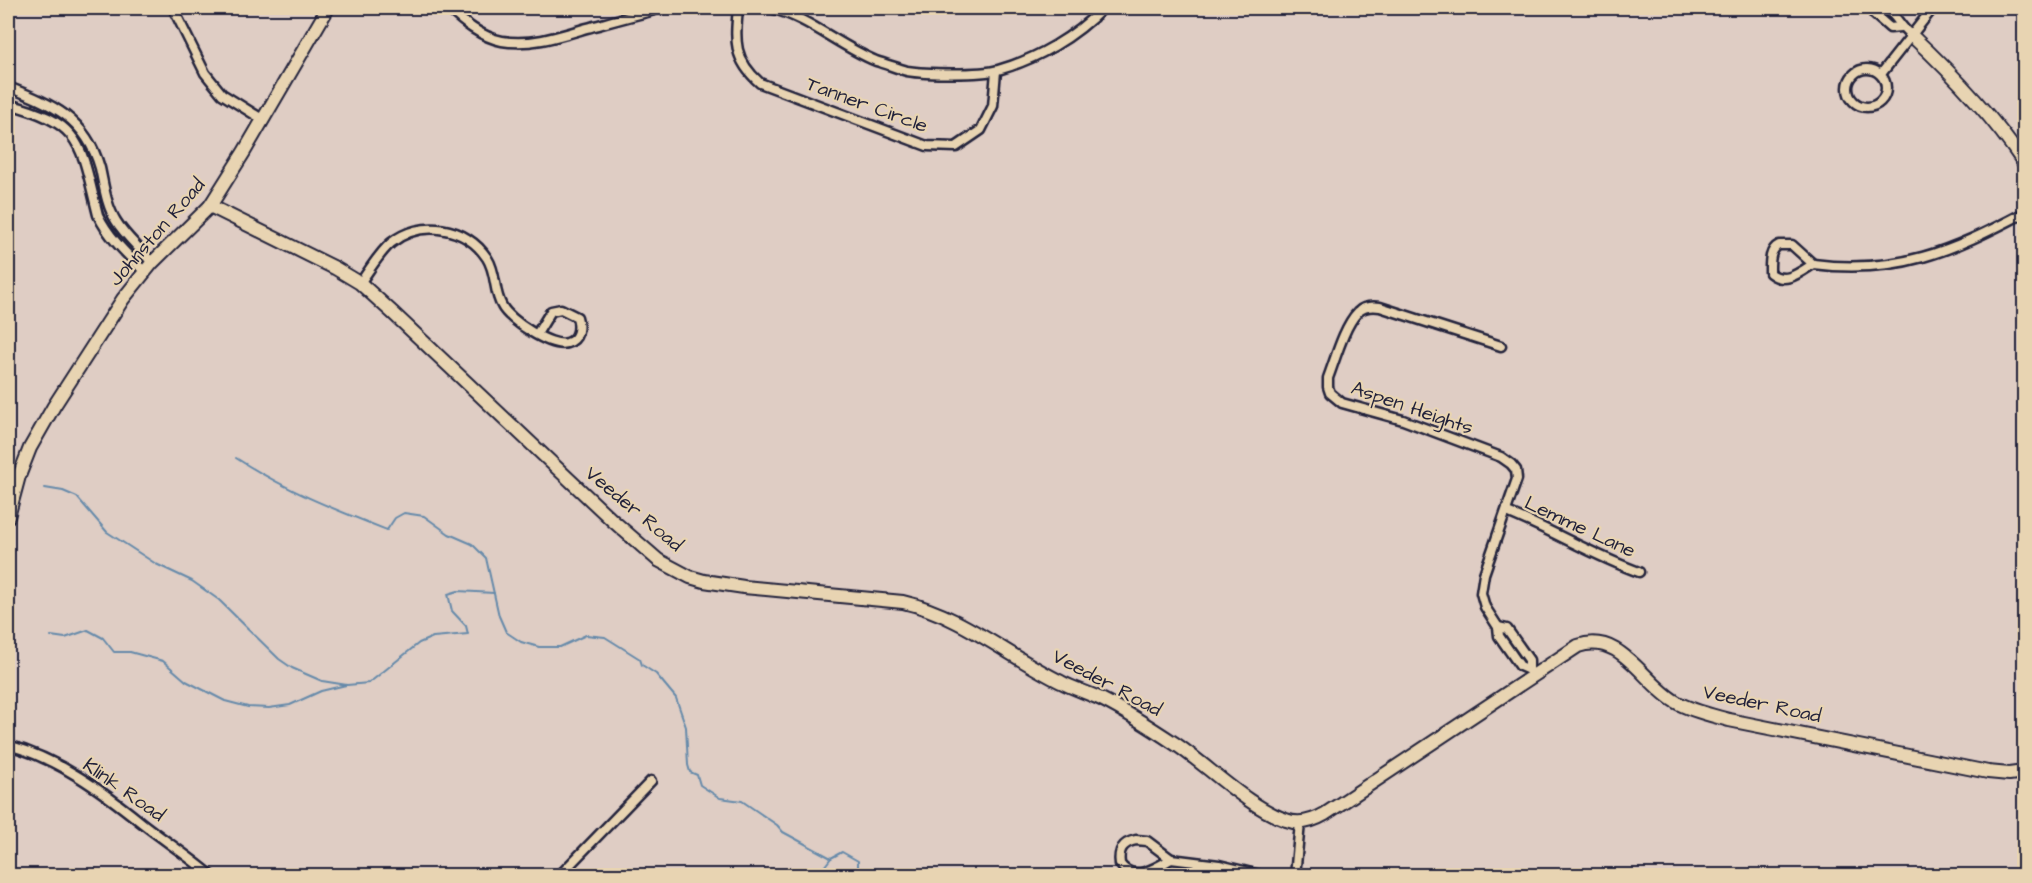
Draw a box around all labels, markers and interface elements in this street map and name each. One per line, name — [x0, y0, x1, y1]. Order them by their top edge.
street label: Tanner Circle — [802, 70, 932, 140]
street label: Johnston Road — [102, 172, 212, 292]
street label: Aspen Heights — [1347, 374, 1477, 443]
street label: Veeder Road — [579, 460, 689, 558]
street label: Lemme Lane — [1520, 489, 1640, 565]
street label: Veeder Road — [1047, 642, 1167, 724]
street label: Veeder Road — [1700, 678, 1824, 730]
street label: Klink Road — [77, 751, 171, 829]

